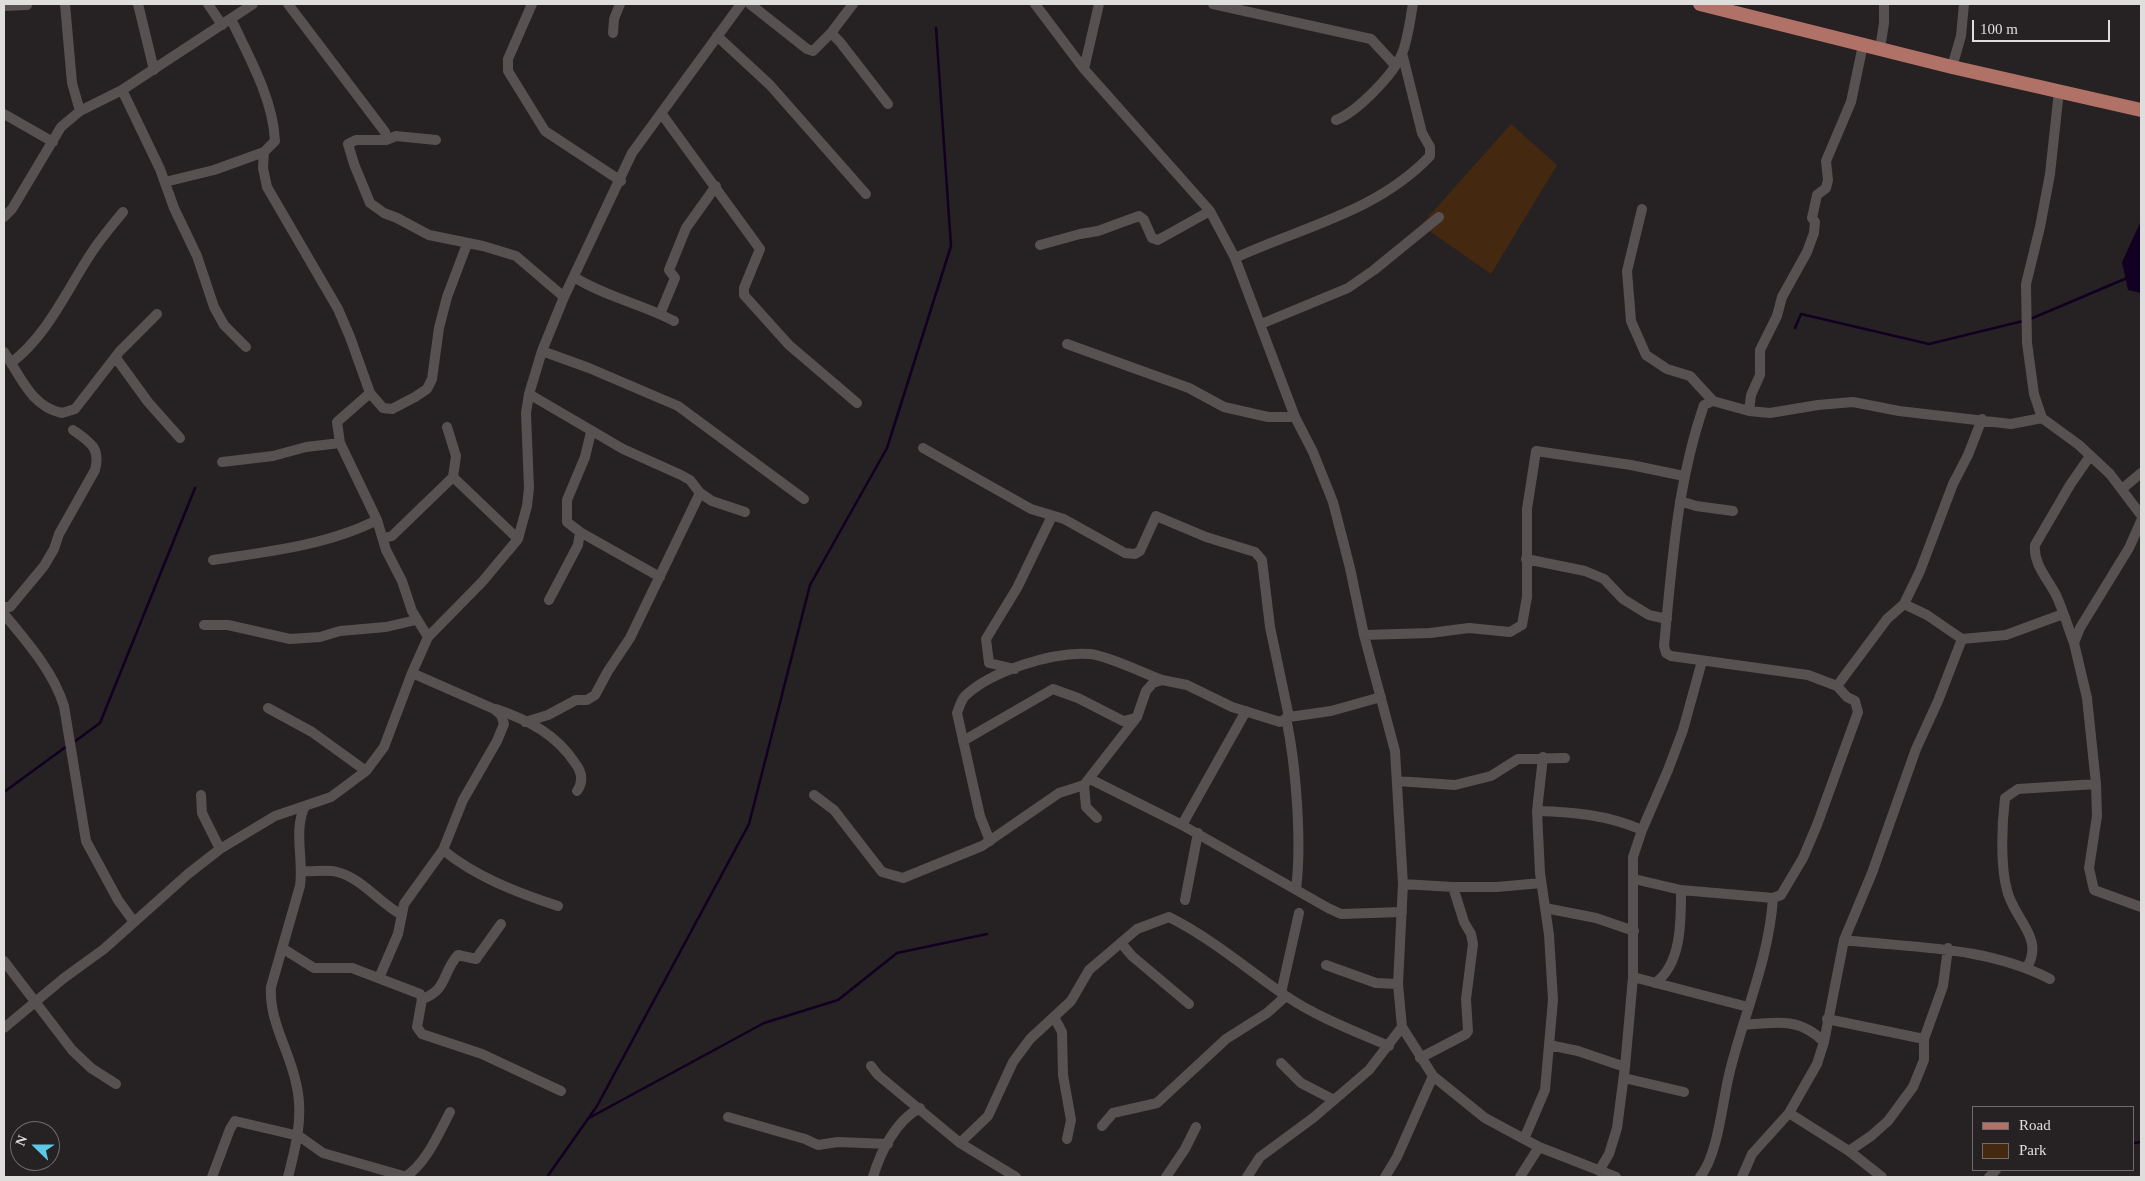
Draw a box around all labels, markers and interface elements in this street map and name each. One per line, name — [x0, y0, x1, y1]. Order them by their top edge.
scale bar — [1975, 10, 2112, 42]
text: 100 m — [1980, 21, 2018, 37]
legend — [1972, 1106, 2135, 1171]
text: Road — [2019, 1117, 2051, 1133]
north arrow — [10, 1121, 60, 1171]
text: N — [13, 1133, 30, 1148]
text: Park — [2019, 1142, 2047, 1158]

